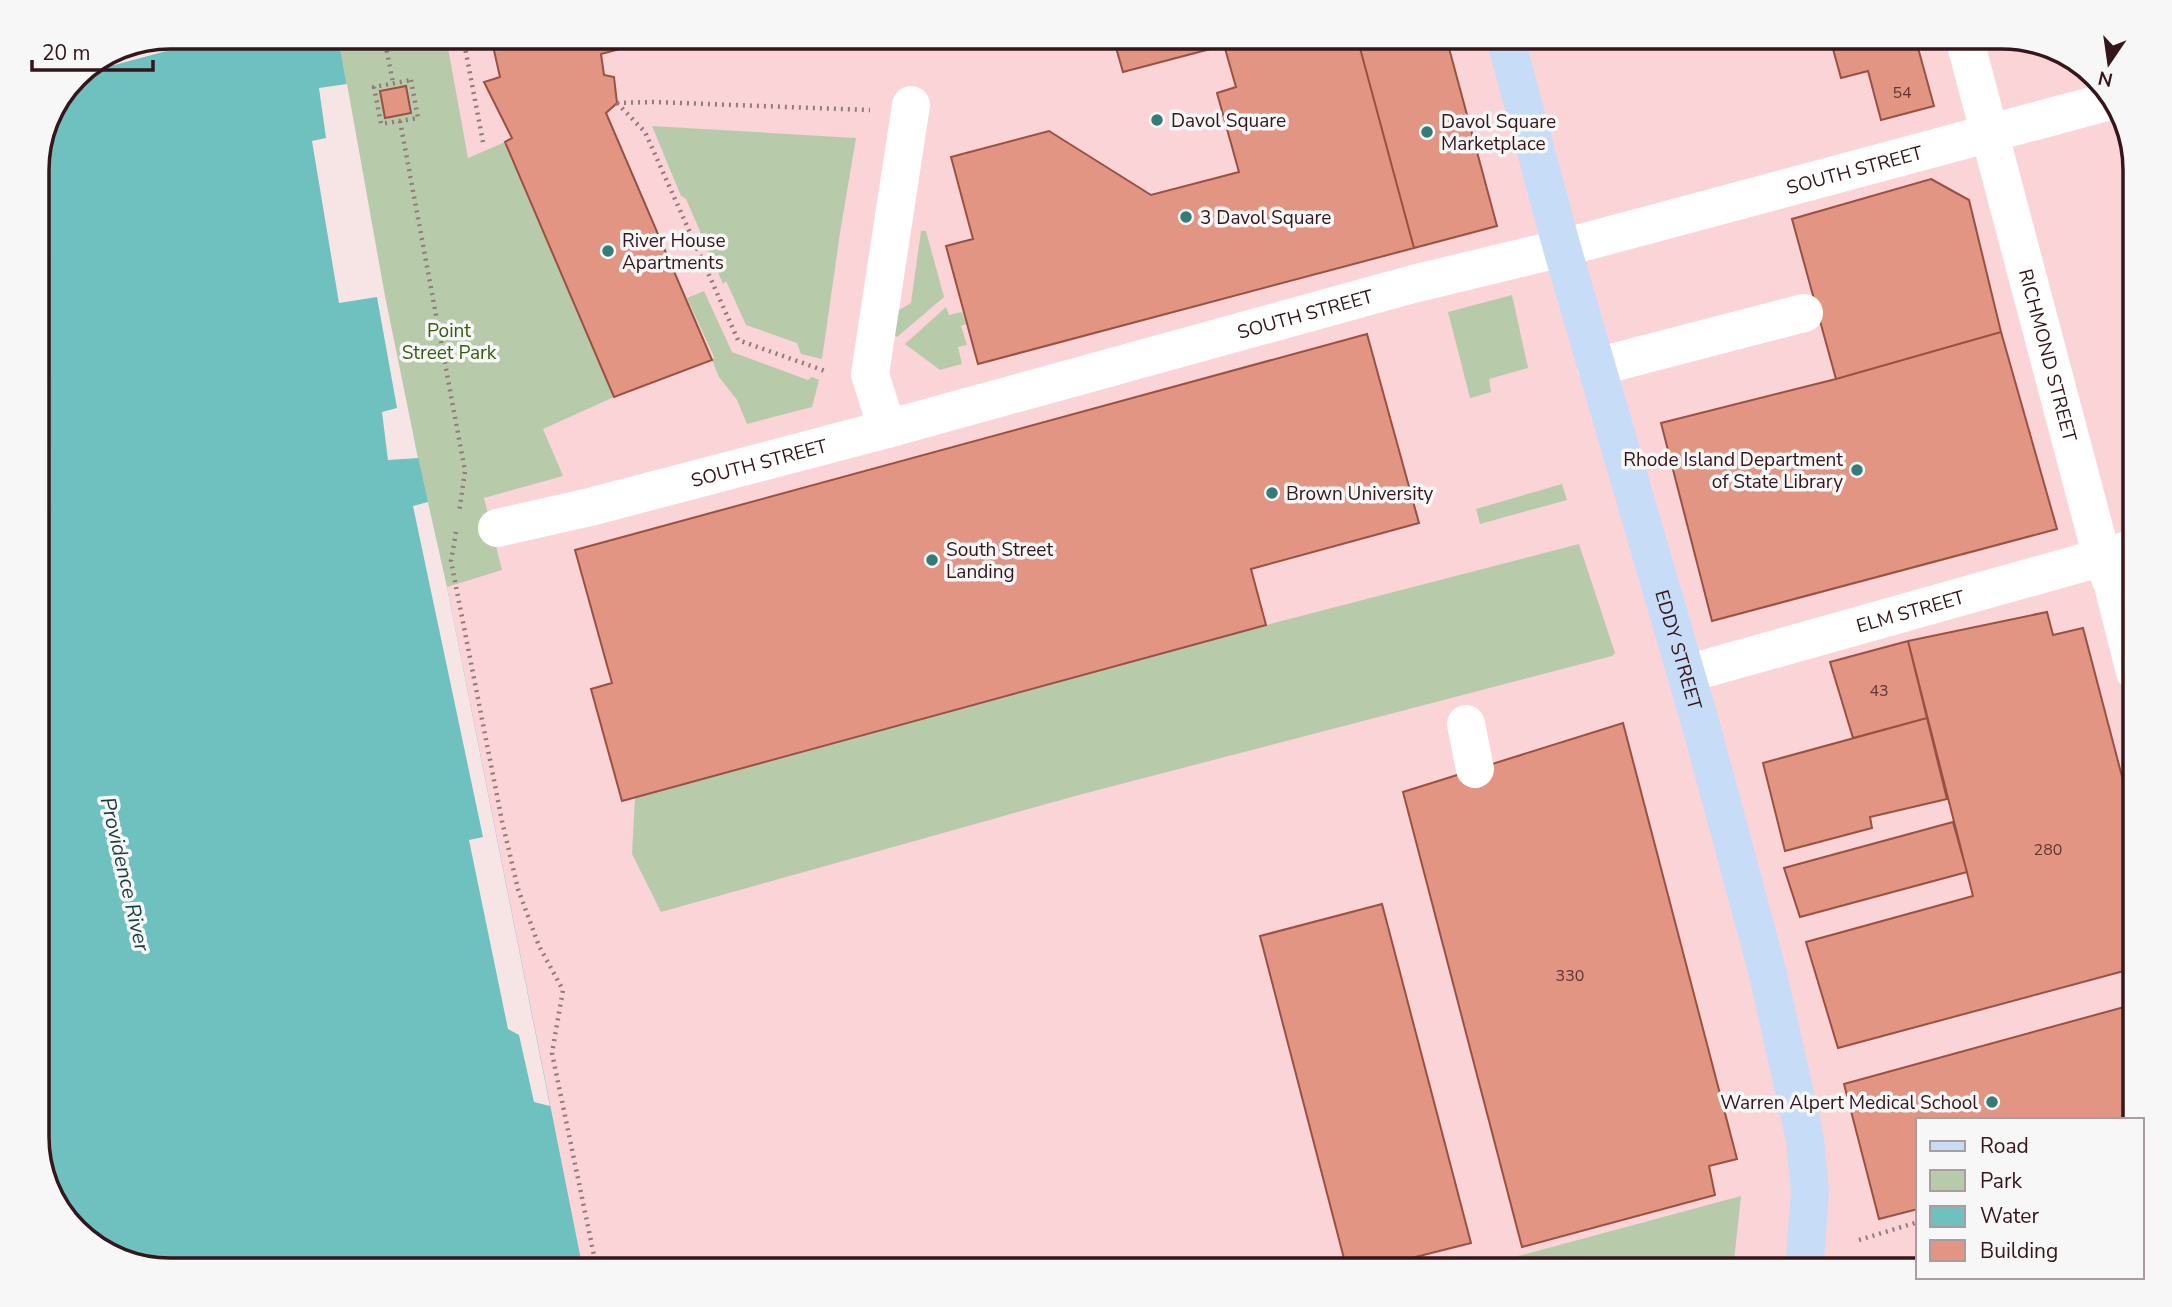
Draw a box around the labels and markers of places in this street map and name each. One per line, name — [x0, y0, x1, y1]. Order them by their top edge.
place label: Davol Square — [1171, 108, 1286, 134]
place label: Davol Square Marketplace — [1441, 109, 1556, 157]
marker: Davol Square — [1149, 112, 1165, 128]
marker: Davol Square Marketplace — [1419, 124, 1435, 140]
place label: 3 Davol Square — [1200, 205, 1331, 231]
marker: 3 Davol Square — [1178, 209, 1194, 225]
place label: River House Apartments — [622, 228, 726, 276]
marker: River House Apartments — [600, 243, 616, 259]
place label: Rhode Island Department of State Library — [1623, 447, 1843, 495]
marker: Rhode Island Department of State Library — [1849, 462, 1865, 478]
place label: Brown University — [1286, 481, 1433, 507]
marker: Brown University — [1264, 485, 1280, 501]
place label: South Street Landing — [946, 537, 1053, 585]
marker: South Street Landing — [924, 552, 940, 568]
place label: Warren Alpert Medical School — [1720, 1090, 1978, 1116]
marker: Warren Alpert Medical School — [1984, 1094, 2000, 1110]

